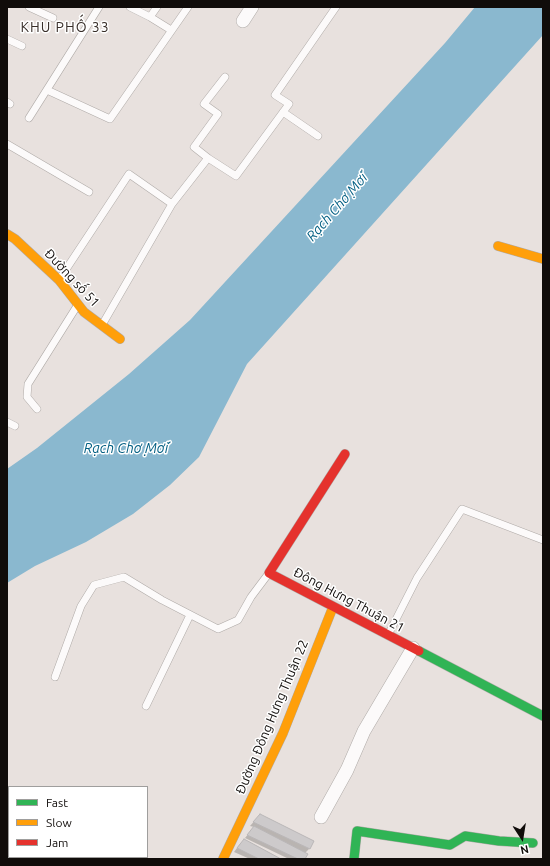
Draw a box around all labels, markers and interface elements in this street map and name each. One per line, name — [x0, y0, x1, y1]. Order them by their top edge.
district label: KHU PHỐ 33 — [20, 19, 110, 35]
water label: Rạch Chợ Mới — [303, 170, 371, 244]
street label: Đường số 51 — [41, 246, 103, 310]
water label: Rạch Chợ Mới — [84, 440, 168, 456]
street label: Đông Hưng Thuận 21 — [291, 564, 407, 636]
street label: Đường Đông Hưng Thuận 22 — [232, 638, 312, 796]
legend — [8, 786, 148, 858]
text: Fast — [46, 796, 68, 809]
text: Slow — [46, 816, 72, 829]
north arrow — [502, 818, 542, 858]
text: Jam — [46, 836, 68, 849]
text: N — [519, 843, 530, 856]

